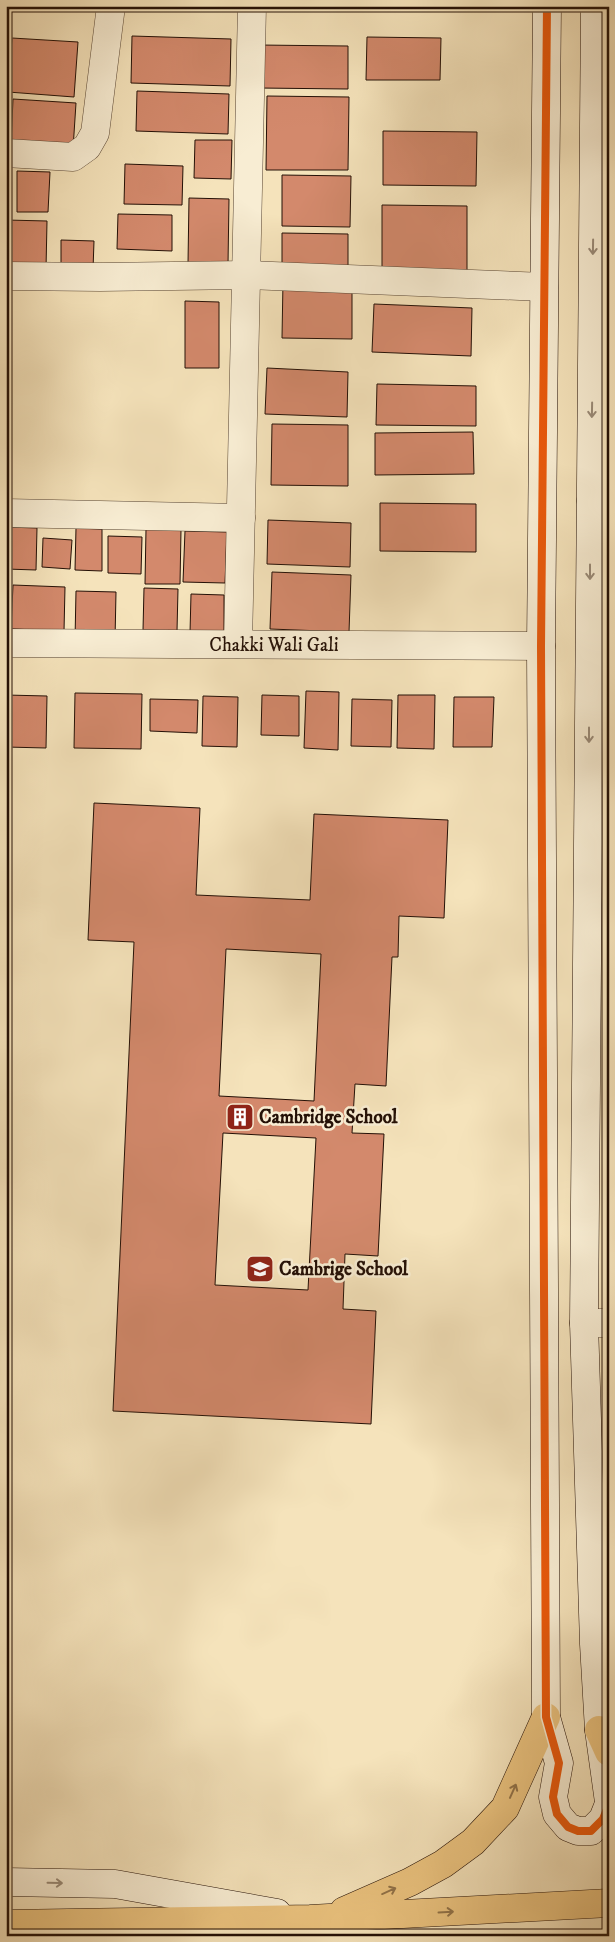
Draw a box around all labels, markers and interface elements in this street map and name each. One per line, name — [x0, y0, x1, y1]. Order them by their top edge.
one-way arrow — [588, 239, 598, 255]
one-way arrow — [587, 402, 597, 418]
one-way arrow — [585, 564, 595, 580]
street label: Chakki Wali Gali — [209, 634, 339, 657]
one-way arrow — [584, 726, 594, 743]
building icon: Cambridge School — [225, 1102, 255, 1132]
place label: Cambridge School — [259, 1106, 398, 1129]
school or university icon: Cambrige School — [245, 1254, 275, 1284]
place label: Cambrige School — [279, 1258, 408, 1281]
one-way arrow — [508, 1784, 518, 1799]
one-way arrow — [47, 1878, 63, 1887]
one-way arrow — [381, 1886, 396, 1896]
one-way arrow — [437, 1907, 453, 1916]

